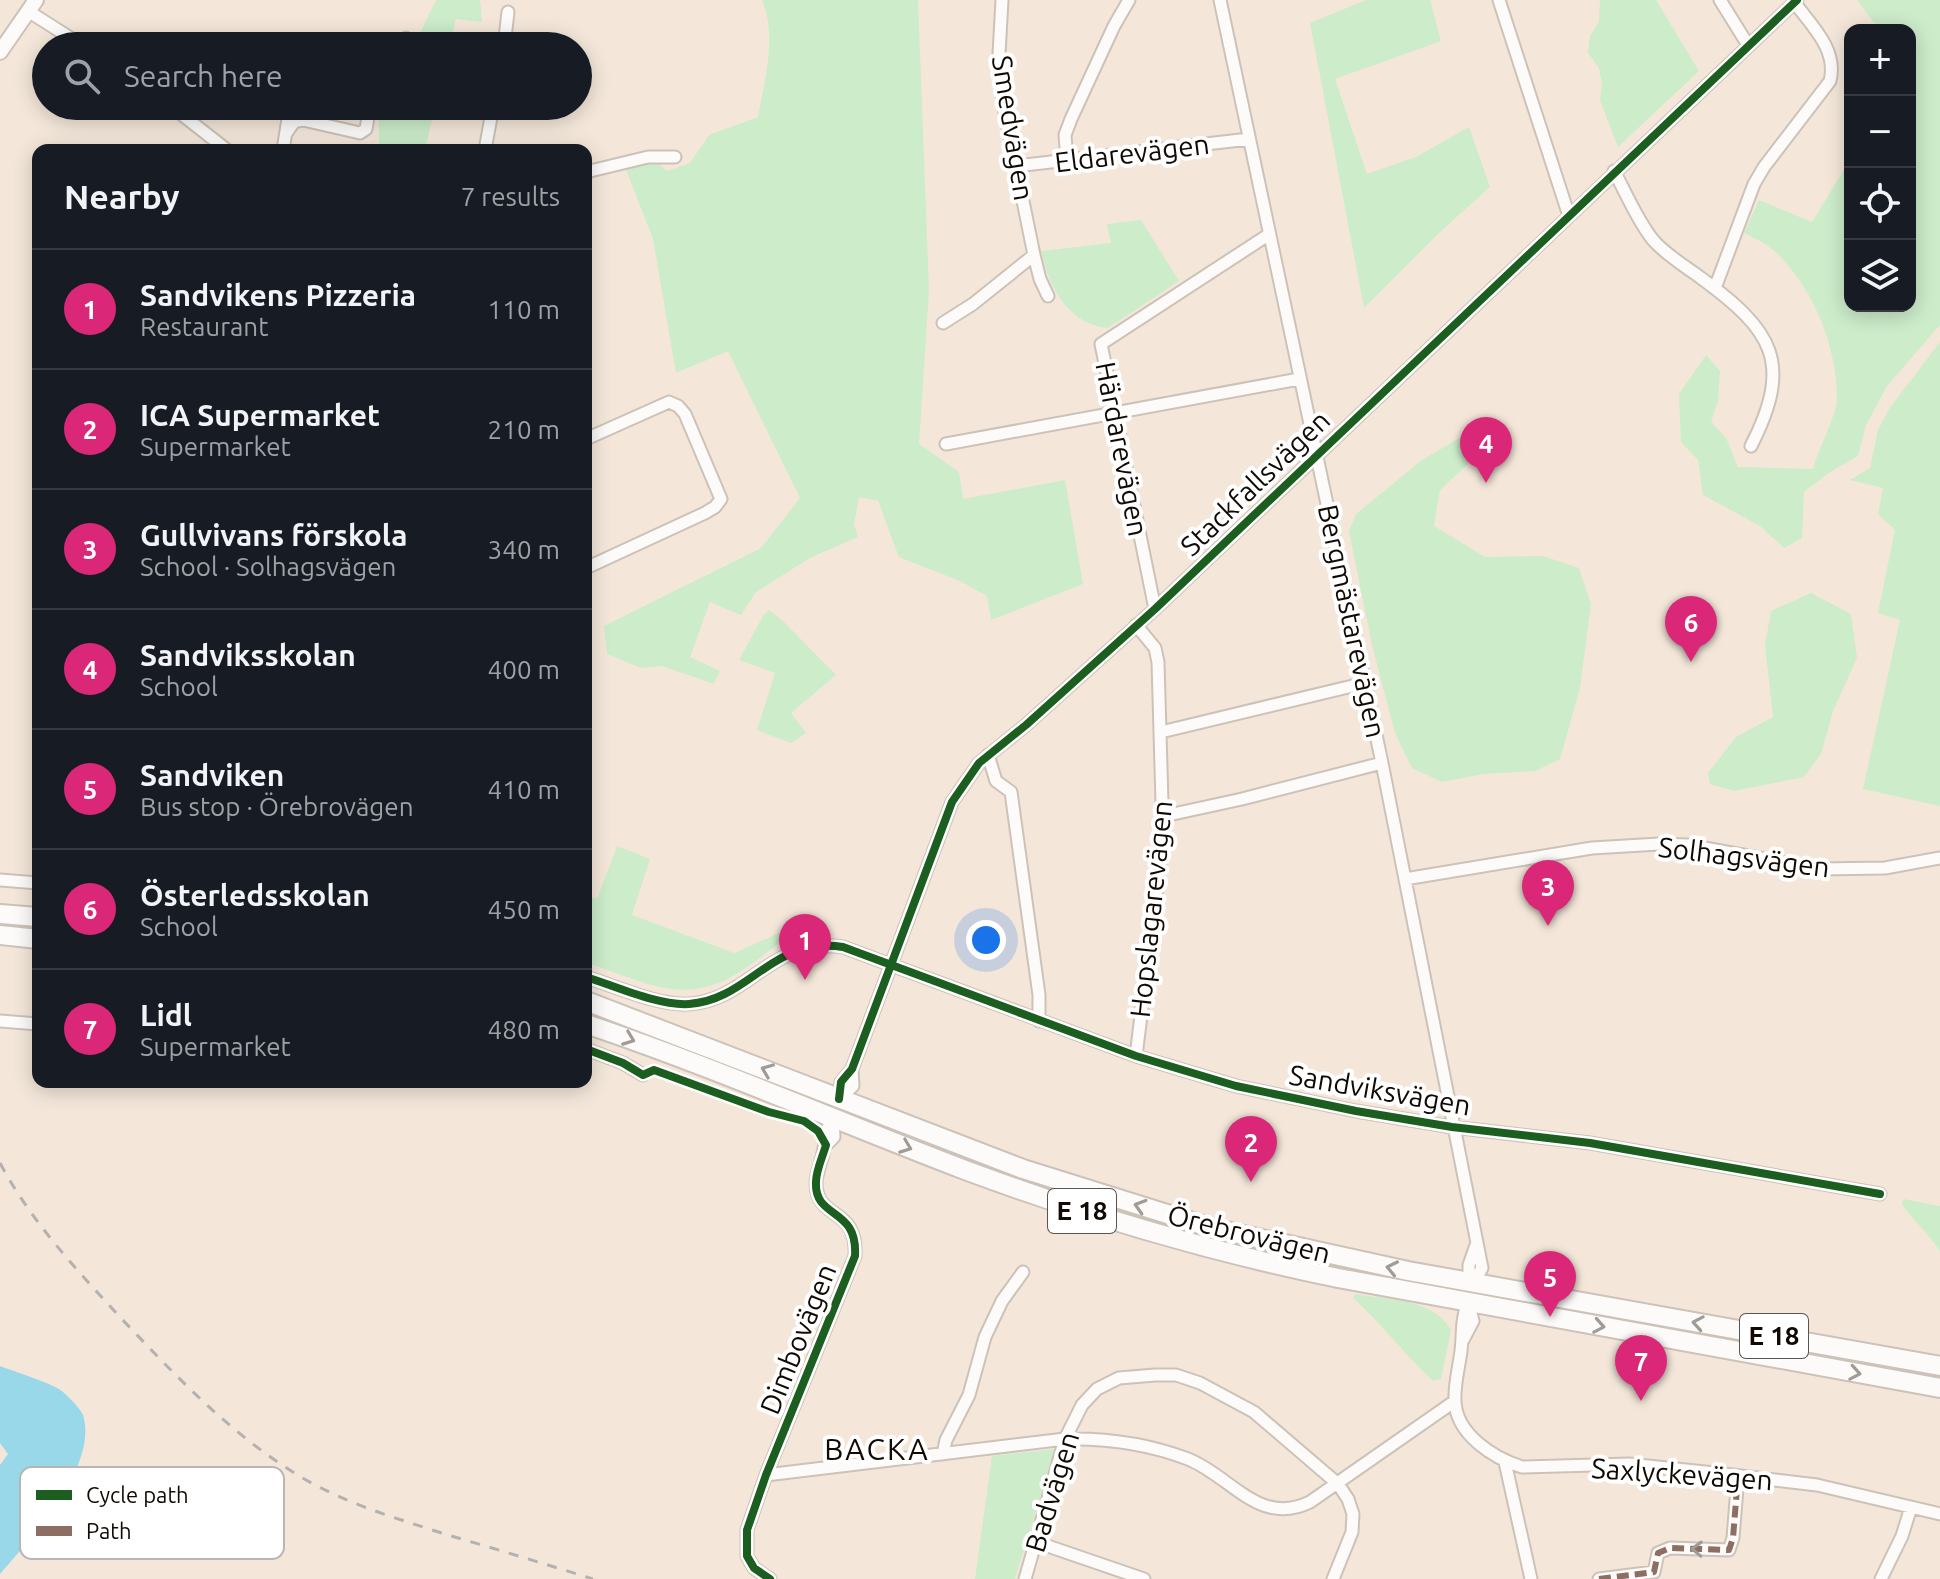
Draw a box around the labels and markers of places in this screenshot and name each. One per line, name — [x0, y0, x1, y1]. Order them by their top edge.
pin: 4 — [1460, 417, 1512, 483]
pin: 6 — [1665, 596, 1717, 662]
pin: 3 — [1522, 860, 1574, 926]
pin: 1 — [779, 914, 831, 980]
pin: 2 — [1225, 1116, 1277, 1182]
pin: 5 — [1524, 1251, 1576, 1317]
pin: 7 — [1615, 1335, 1667, 1401]

